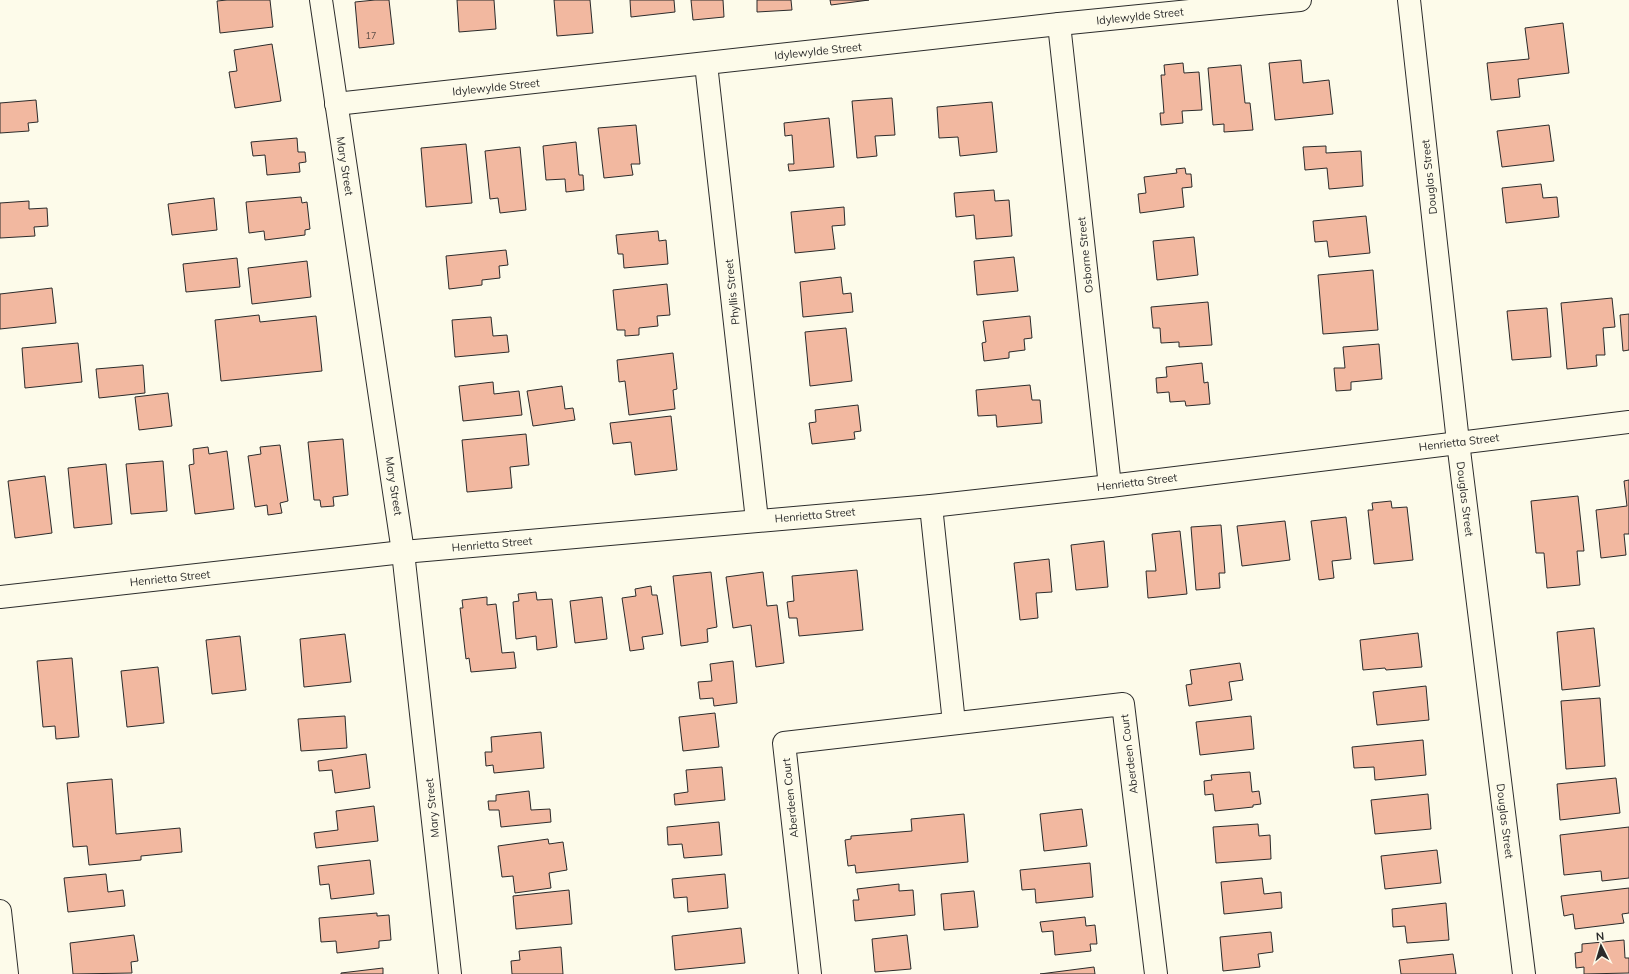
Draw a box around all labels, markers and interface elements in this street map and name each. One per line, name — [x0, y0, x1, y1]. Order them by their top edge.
street label: Idylewylde Street — [1096, 4, 1185, 28]
house number: 17 — [366, 30, 376, 41]
street label: Idylewylde Street — [774, 39, 863, 63]
street label: Idylewylde Street — [452, 75, 541, 99]
street label: Mary Street — [333, 136, 357, 197]
street label: Douglas Street — [1418, 139, 1440, 215]
street label: Osborne Street — [1074, 216, 1096, 294]
street label: Phyllis Street — [722, 258, 742, 326]
street label: Henrietta Street — [1418, 430, 1500, 454]
street label: Mary Street — [382, 456, 406, 517]
street label: Douglas Street — [1453, 461, 1477, 537]
street label: Henrietta Street — [1096, 470, 1178, 494]
street label: Henrietta Street — [774, 504, 856, 525]
street label: Henrietta Street — [451, 533, 533, 554]
street label: Henrietta Street — [129, 567, 211, 589]
street label: Aberdeen Court — [1117, 713, 1141, 795]
street label: Aberdeen Court — [779, 757, 801, 839]
street label: Mary Street — [422, 778, 442, 838]
street label: Douglas Street — [1493, 783, 1517, 859]
north arrow — [1581, 926, 1621, 966]
text: N — [1595, 929, 1605, 943]

